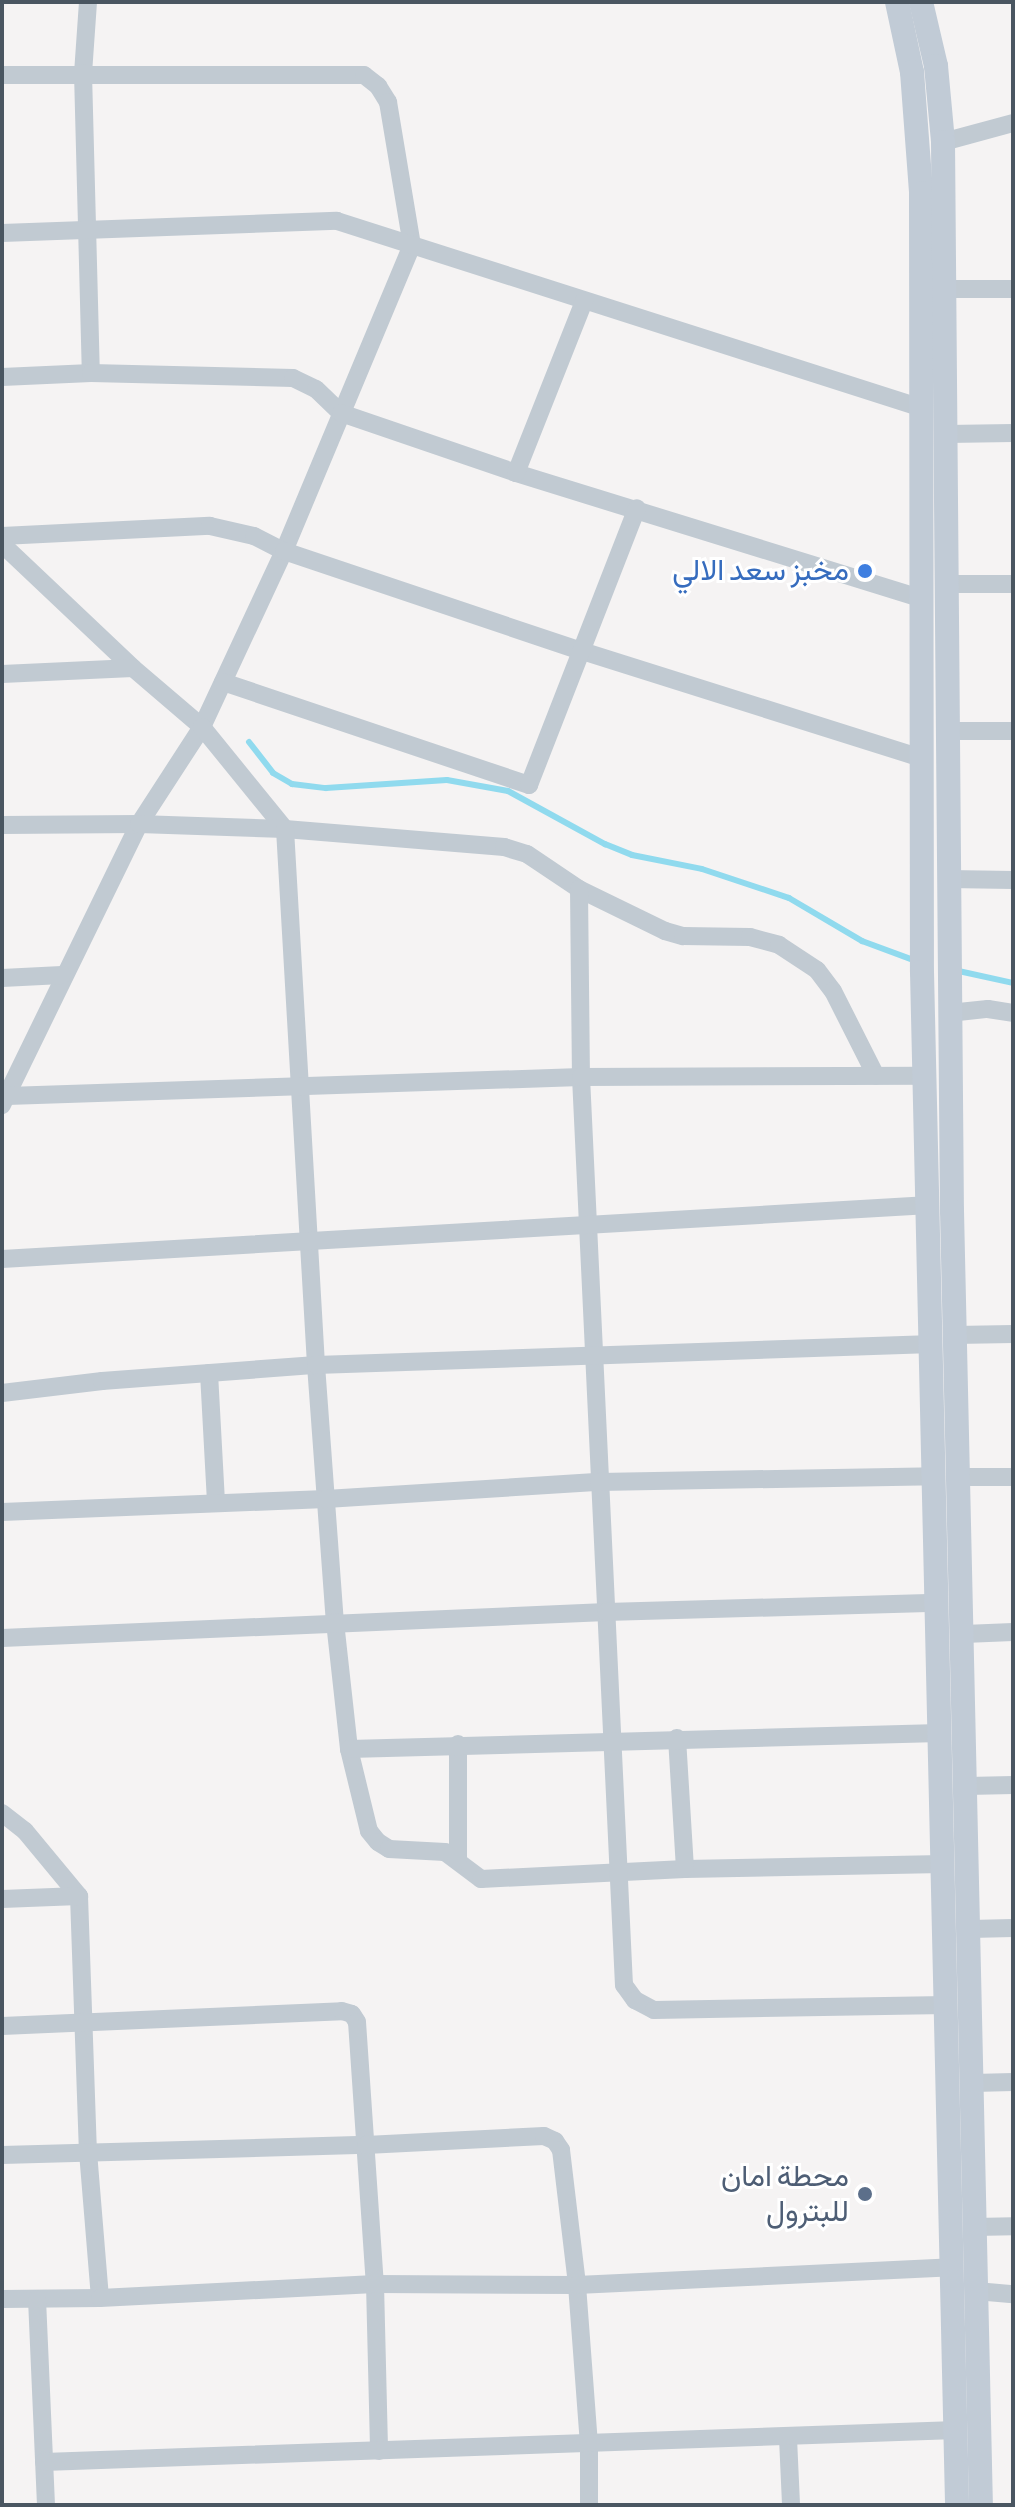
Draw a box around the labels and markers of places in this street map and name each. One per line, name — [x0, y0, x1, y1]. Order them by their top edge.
place label: مخبز سعد الالي — [672, 553, 849, 589]
marker: مخبز سعد الالي — [856, 562, 874, 580]
place label: محطة امان للبترول — [721, 2159, 849, 2230]
marker: محطة امان للبترول — [856, 2185, 874, 2203]

